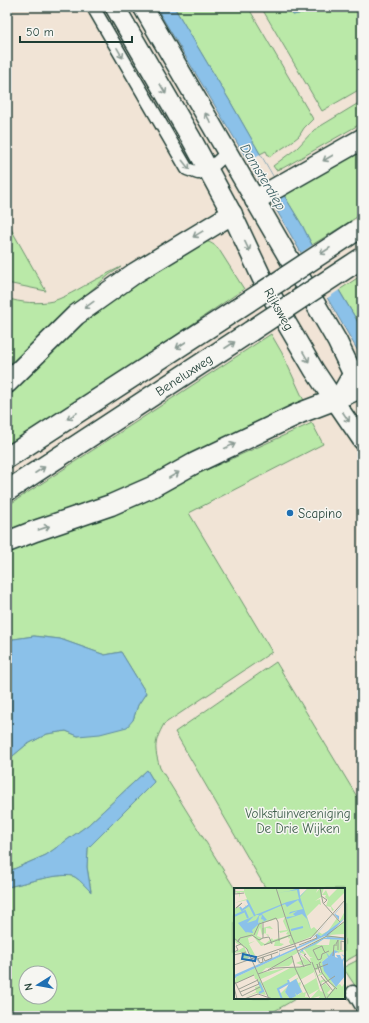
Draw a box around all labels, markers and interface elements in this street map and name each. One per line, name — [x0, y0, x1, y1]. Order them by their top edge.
scale bar — [20, 18, 132, 44]
text: 50 m — [26, 25, 54, 39]
one-way arrow — [117, 47, 125, 59]
one-way arrow — [159, 83, 167, 95]
one-way arrow — [203, 112, 211, 124]
water label: Damsterdiep — [236, 141, 290, 213]
one-way arrow — [322, 155, 334, 163]
one-way arrow — [182, 159, 190, 170]
one-way arrow — [193, 230, 204, 238]
one-way arrow — [244, 240, 251, 252]
one-way arrow — [319, 247, 330, 255]
street label: Rijksweg — [261, 285, 297, 333]
one-way arrow — [84, 301, 95, 309]
one-way arrow — [224, 340, 236, 348]
one-way arrow — [176, 341, 187, 349]
street label: Beneluxweg — [153, 351, 215, 399]
one-way arrow — [303, 351, 311, 363]
one-way arrow — [342, 411, 350, 422]
one-way arrow — [66, 412, 77, 420]
one-way arrow — [224, 442, 236, 449]
one-way arrow — [34, 466, 45, 474]
one-way arrow — [168, 471, 179, 479]
place label: Scapino — [298, 506, 342, 521]
marker: Scapino — [285, 508, 295, 518]
one-way arrow — [37, 524, 49, 532]
park label: Volkstuinvereniging De Drie Wijken — [245, 806, 351, 836]
inset map — [234, 888, 345, 999]
north arrow — [18, 965, 58, 1005]
text: N — [22, 982, 36, 992]

